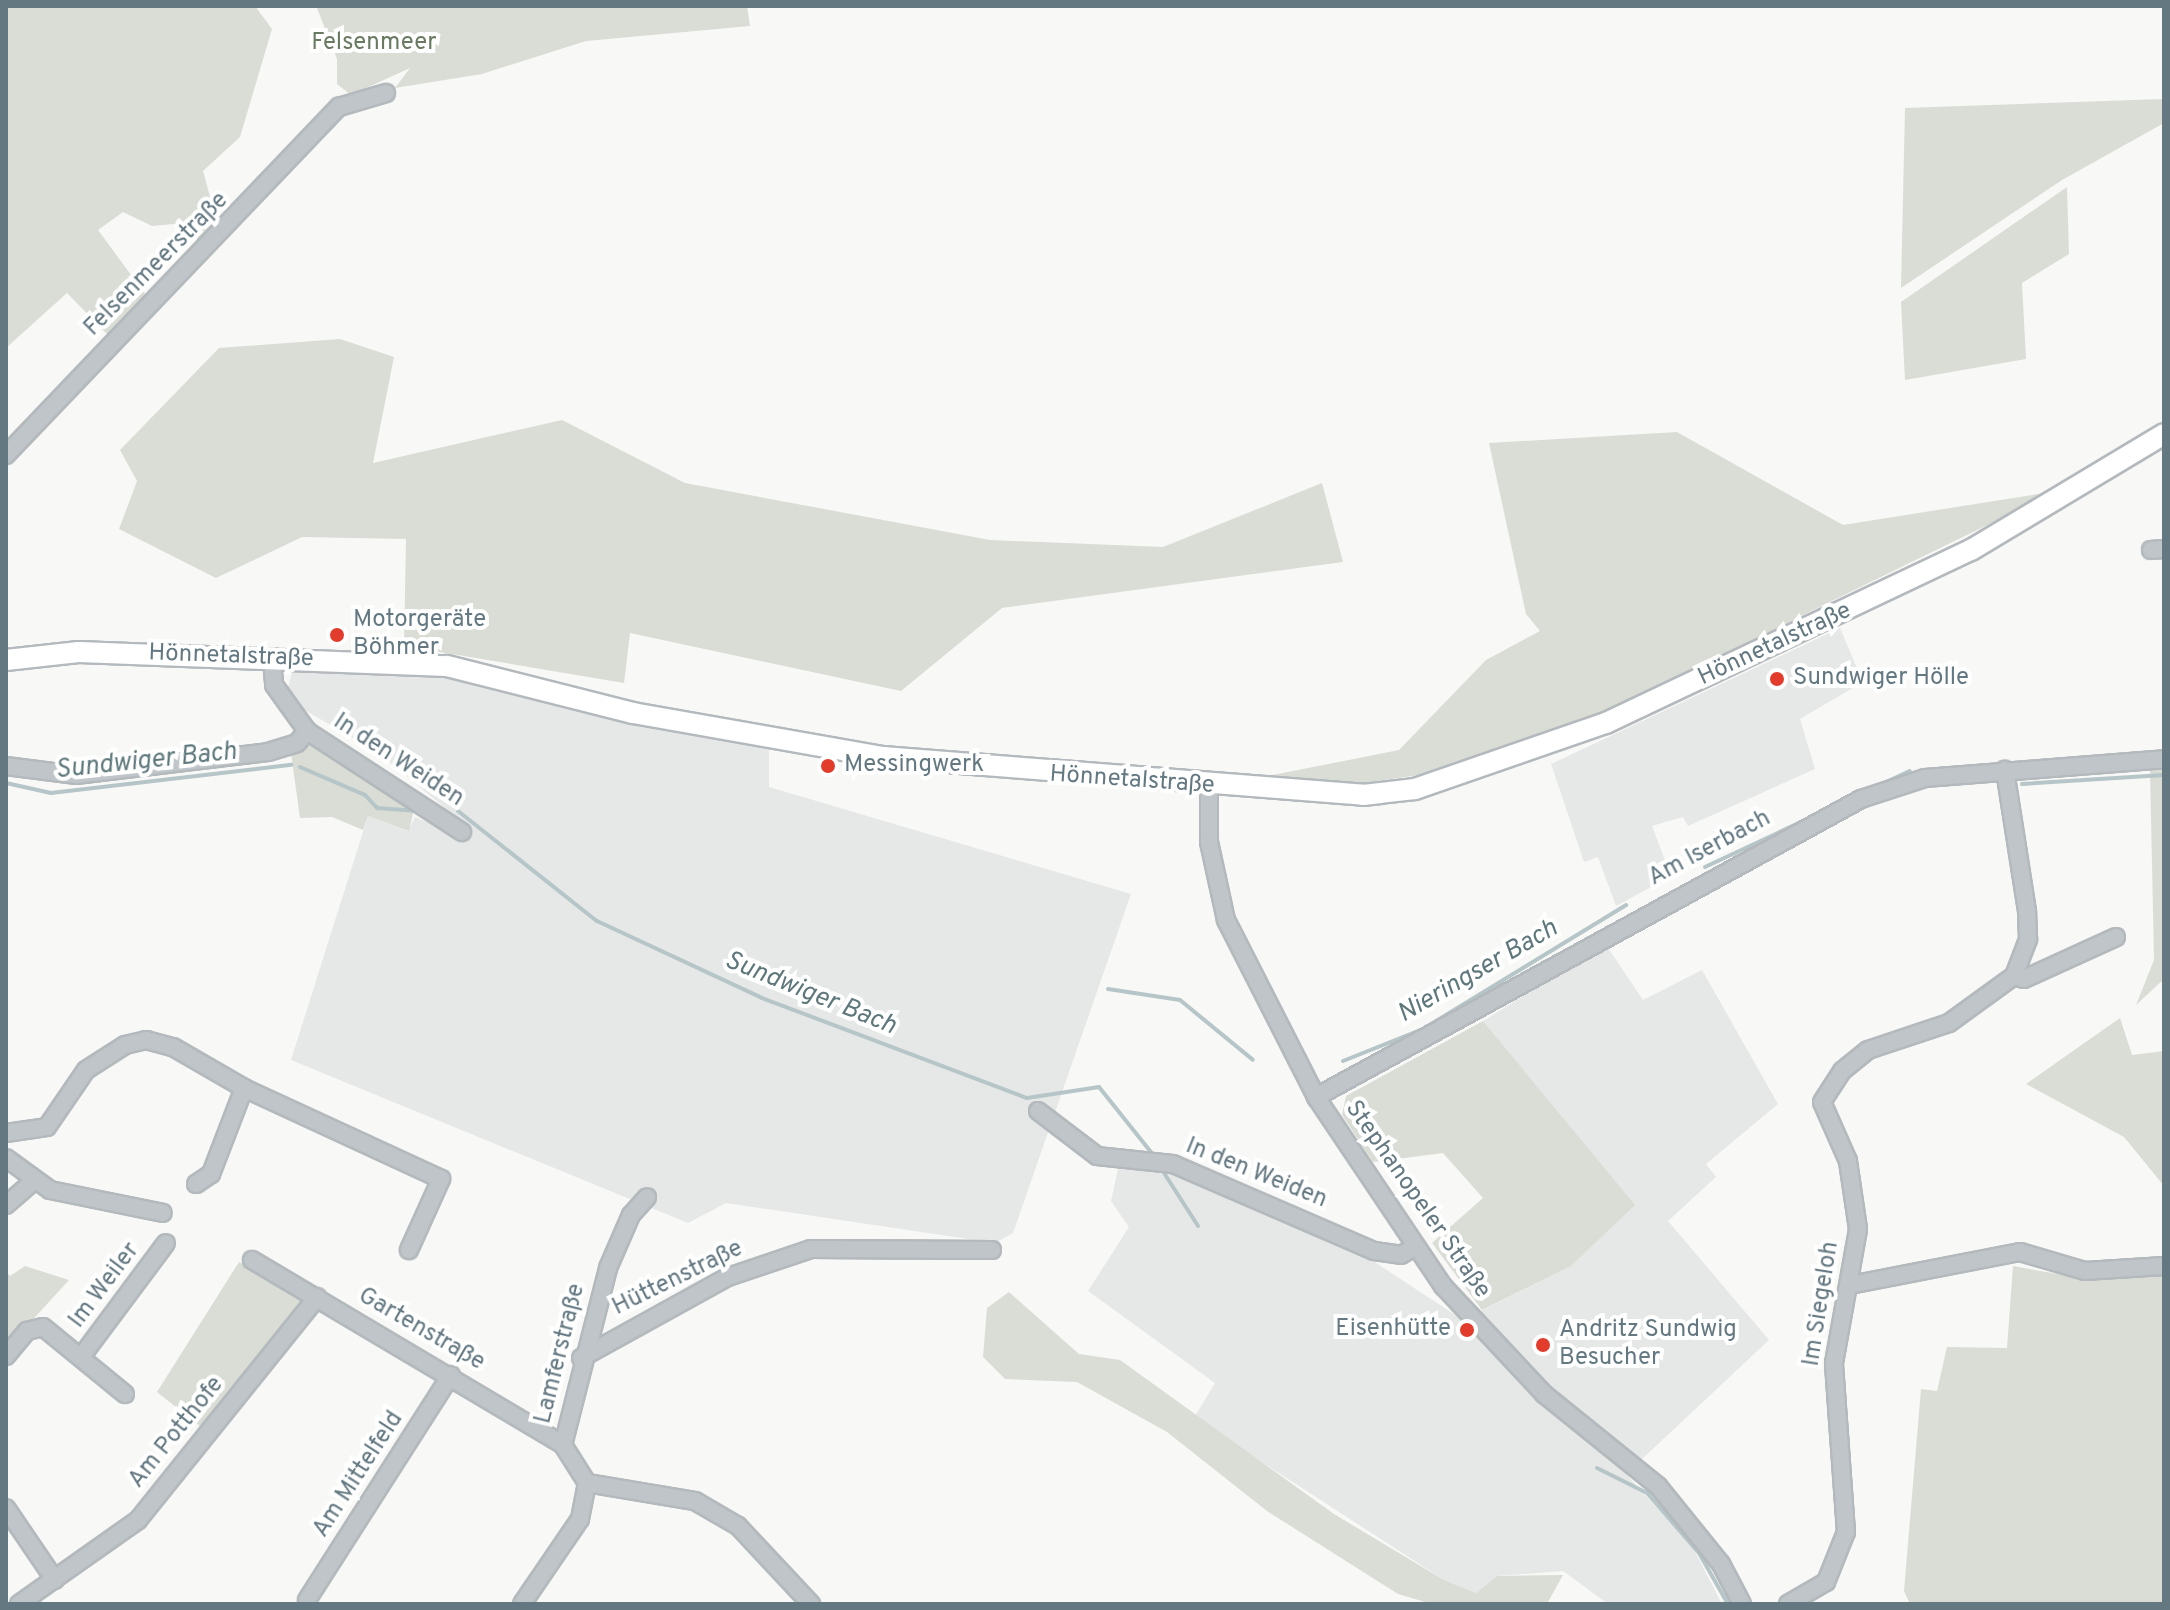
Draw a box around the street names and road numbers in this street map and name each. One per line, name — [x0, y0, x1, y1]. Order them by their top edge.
street label: Felsenmeerstraße — [79, 187, 235, 343]
street label: Hönnetalstraße — [1694, 597, 1856, 693]
street label: Hönnetalstraße — [148, 640, 314, 674]
street label: In den Weiden — [327, 708, 469, 814]
street label: Hönnetalstraße — [1049, 761, 1215, 801]
street label: Am Iserbach — [1644, 805, 1776, 893]
street label: Stephanopeler Straße — [1338, 1096, 1496, 1304]
street label: In den Weiden — [1181, 1132, 1331, 1216]
street label: Hüttenstraße — [608, 1235, 748, 1323]
street label: Im Weiler — [63, 1237, 147, 1335]
street label: Im Siegeloh — [1798, 1239, 1846, 1369]
street label: Lamferstraße — [530, 1281, 592, 1427]
street label: Gartenstraße — [353, 1282, 489, 1378]
street label: Am Potthofe — [123, 1371, 231, 1495]
street label: Am Mittelfeld — [308, 1407, 410, 1543]

